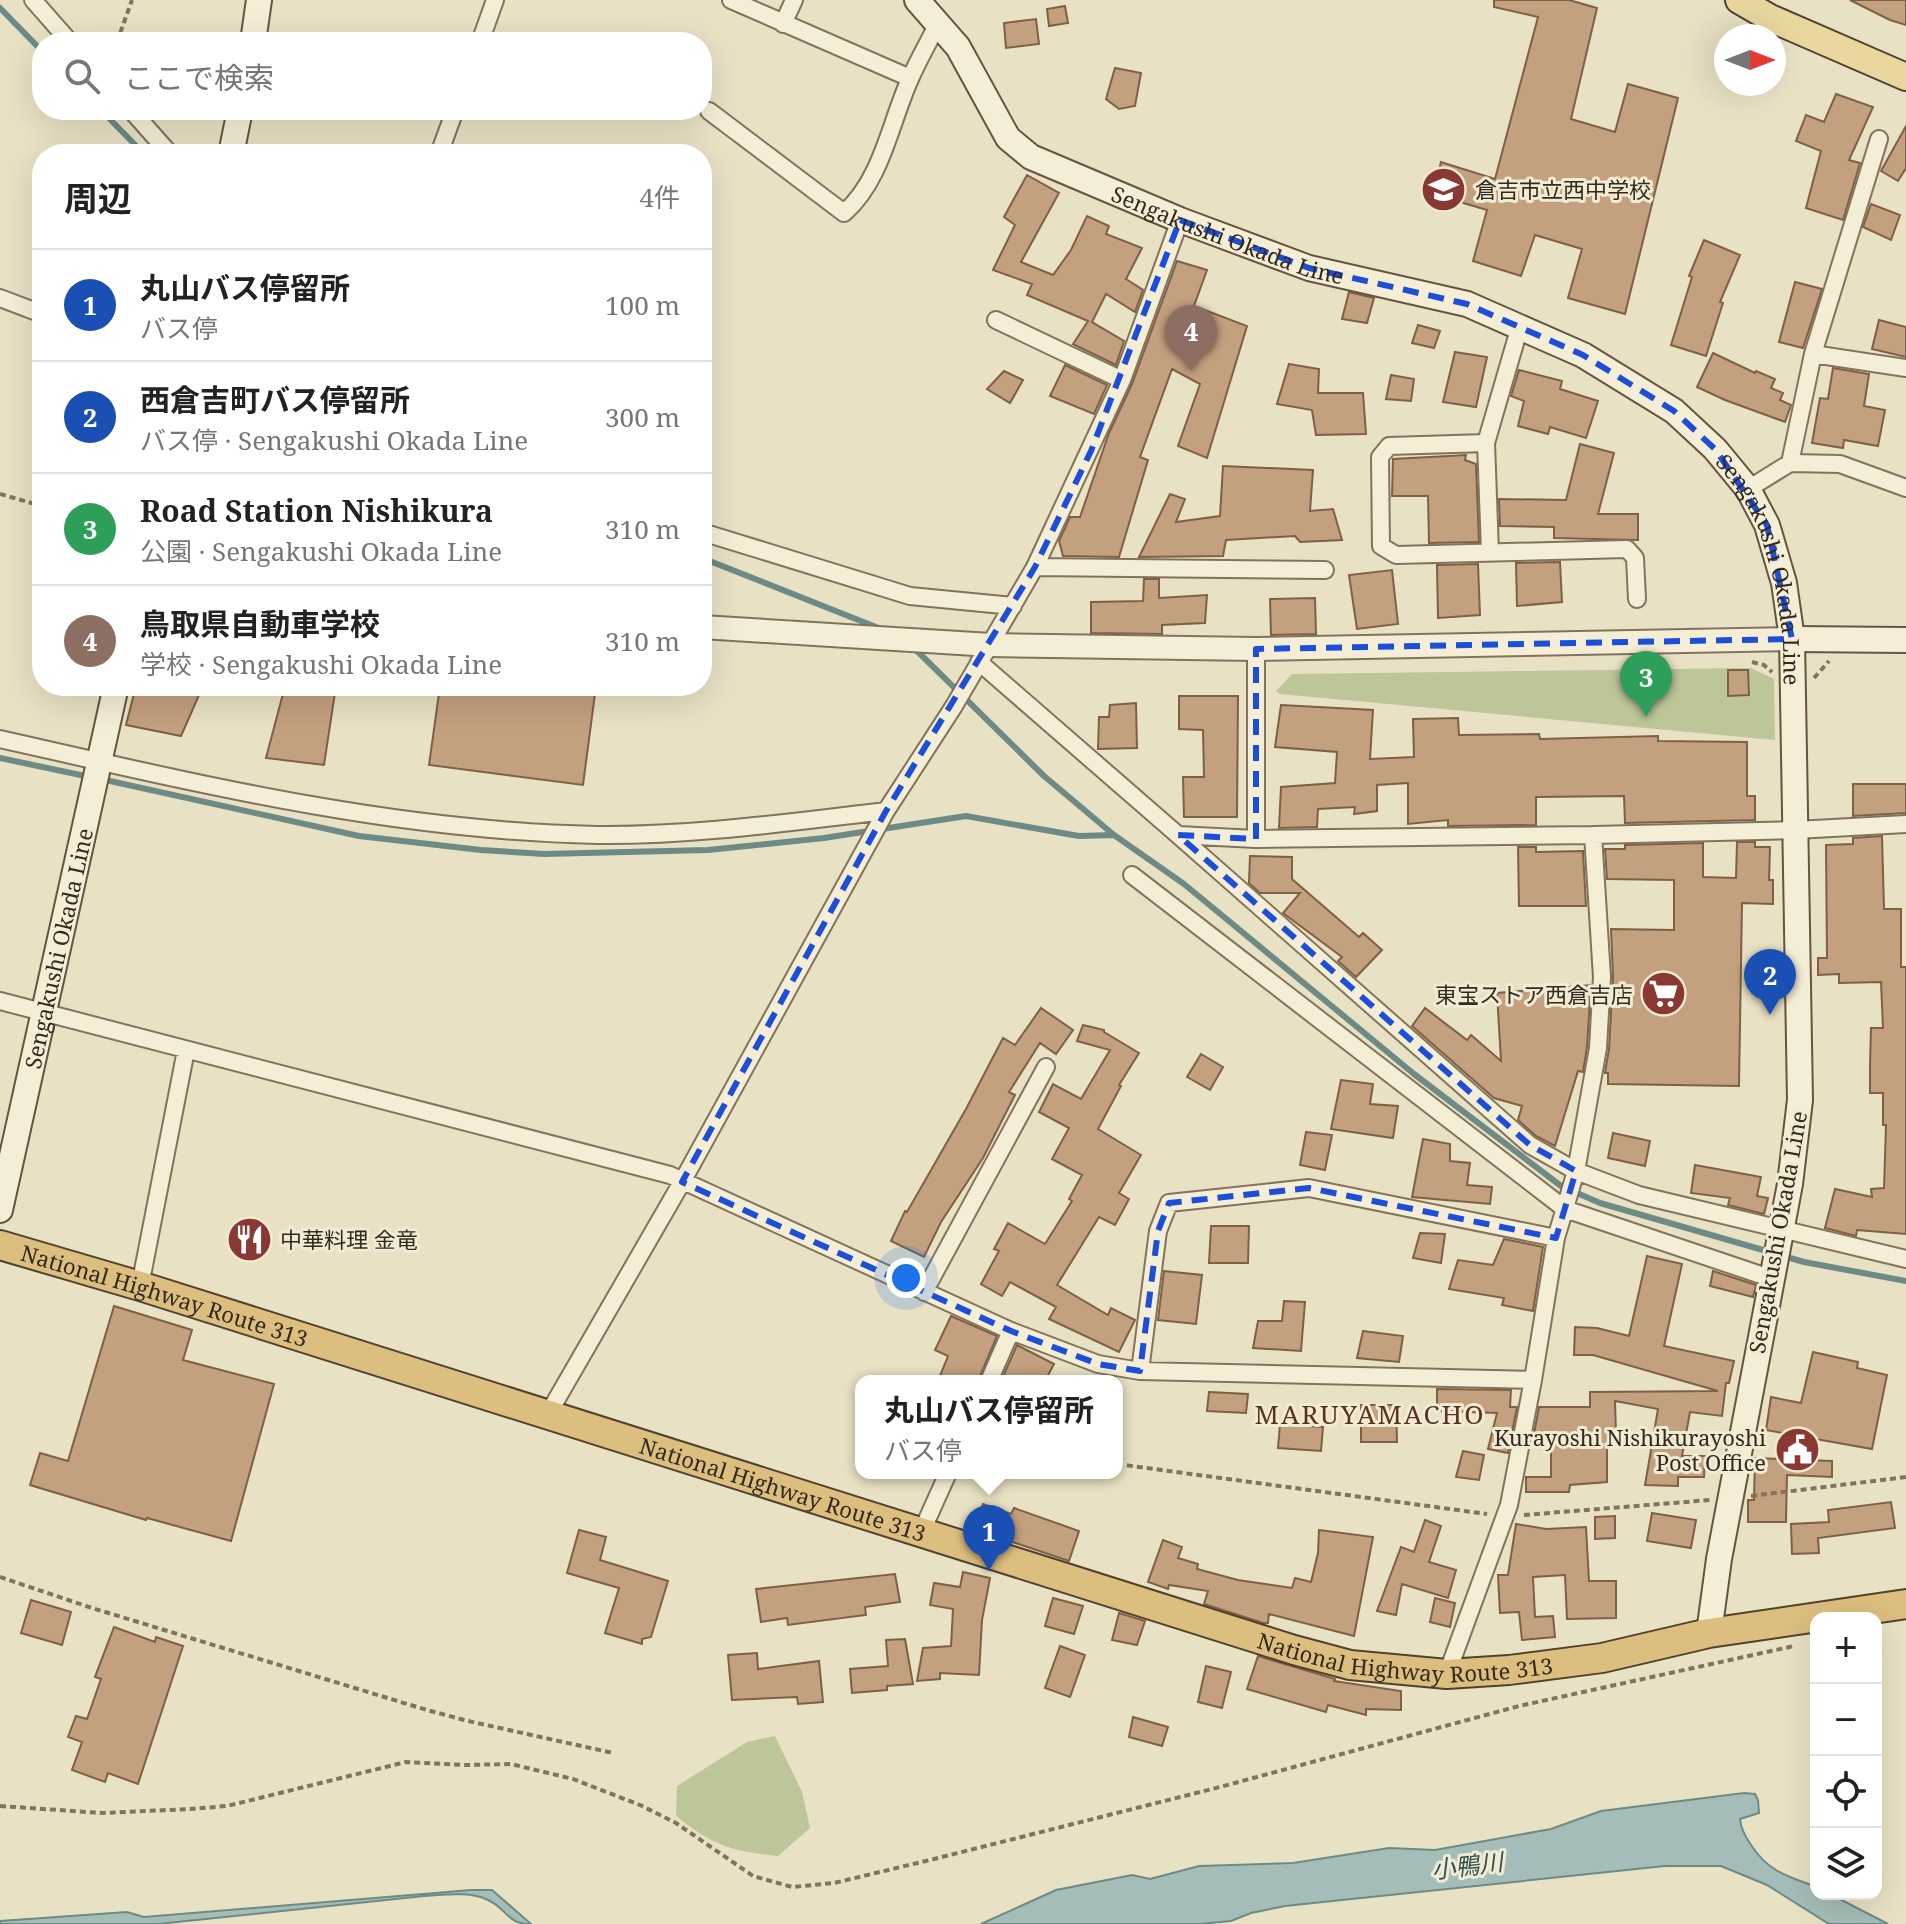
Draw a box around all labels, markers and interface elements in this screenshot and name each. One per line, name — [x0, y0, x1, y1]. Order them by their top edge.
north arrow — [1714, 24, 1786, 96]
search box — [32, 32, 712, 120]
icon: search — [60, 54, 104, 98]
text: ここで検索 — [124, 57, 274, 98]
school or university icon: 倉吉市立西中学校 — [1420, 165, 1468, 213]
place label: 倉吉市立西中学校 — [1475, 174, 1651, 204]
text: 周辺 — [64, 175, 132, 221]
street label: Sengakushi Okada Line — [1107, 178, 1347, 290]
text: 4件 — [639, 179, 680, 215]
text: 丸山バス停留所 — [140, 267, 350, 308]
text: 1 — [83, 287, 97, 323]
text: 100 m — [605, 287, 680, 323]
pin: 4 — [1165, 305, 1217, 371]
text: バス停 — [140, 310, 218, 346]
text: 西倉吉町バス停留所 — [140, 379, 410, 420]
text: 2 — [83, 399, 97, 435]
text: 300 m — [605, 399, 680, 435]
text: バス停 · Sengakushi Okada Line — [140, 422, 528, 458]
street label: Sengakushi Okada Line — [1710, 447, 1808, 686]
text: Road Station Nishikura — [140, 490, 493, 531]
text: 3 — [83, 511, 97, 547]
text: 310 m — [605, 511, 680, 547]
text: 公園 · Sengakushi Okada Line — [140, 533, 502, 569]
text: 鳥取県自動車学校 — [140, 603, 380, 644]
text: 4 — [83, 623, 97, 659]
text: 310 m — [605, 623, 680, 659]
text: 学校 · Sengakushi Okada Line — [140, 646, 502, 682]
pin: 3 — [1620, 651, 1672, 717]
street label: Sengakushi Okada Line — [17, 825, 99, 1072]
pin: 2 — [1744, 949, 1796, 1015]
supermarket icon: 東宝ストア西倉吉店 — [1640, 970, 1688, 1018]
place label: 東宝ストア西倉吉店 — [1435, 979, 1633, 1009]
street label: Sengakushi Okada Line — [1741, 1108, 1813, 1356]
restaurant icon: 中華料理 金竜 — [225, 1215, 273, 1263]
place label: 中華料理 金竜 — [280, 1224, 418, 1254]
street label: National Highway Route 313 — [18, 1237, 312, 1353]
your location — [886, 1258, 926, 1298]
popup — [855, 1375, 1123, 1479]
text: 丸山バス停留所 — [884, 1389, 1094, 1430]
district label: MARUYAMACHO — [1255, 1396, 1486, 1432]
place label: Kurayoshi Nishikurayoshi Post Office — [1494, 1422, 1766, 1477]
public building icon: Kurayoshi Nishikurayoshi Post Office — [1773, 1426, 1821, 1474]
street label: National Highway Route 313 — [636, 1430, 930, 1548]
text: バス停 — [884, 1432, 962, 1468]
pin: 1 — [963, 1505, 1015, 1571]
map controls — [1810, 1612, 1882, 1900]
button: + — [1810, 1612, 1882, 1684]
street label: National Highway Route 313 — [1254, 1624, 1554, 1689]
button: − — [1810, 1684, 1882, 1756]
button: locate — [1810, 1756, 1882, 1828]
button: layers — [1810, 1828, 1882, 1900]
water label: 小鴨川 — [1429, 1844, 1508, 1886]

